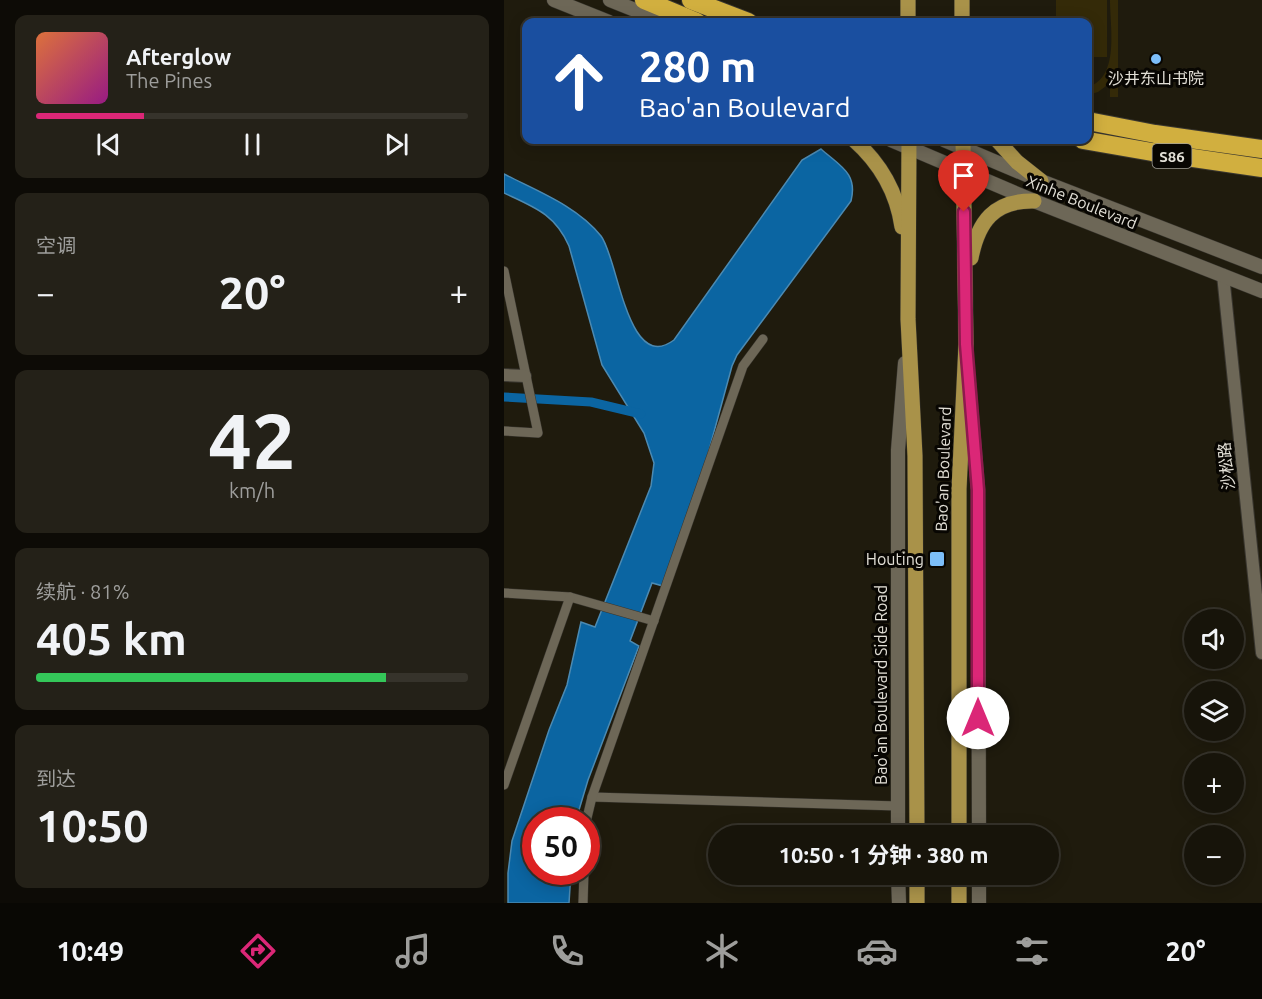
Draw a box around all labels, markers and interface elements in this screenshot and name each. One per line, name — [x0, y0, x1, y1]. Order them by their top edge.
icon: ahead — [540, 42, 618, 120]
text: 280 m — [639, 43, 756, 90]
text: Afterglow — [126, 44, 231, 69]
marker: 沙井东山书院 — [1149, 52, 1163, 66]
text: The Pines — [126, 69, 212, 92]
place label: 沙井东山书院 — [1108, 69, 1204, 87]
text: Bao'an Boulevard — [639, 92, 851, 122]
icon: previous — [92, 128, 125, 161]
icon: pause — [236, 128, 269, 161]
icon: next — [380, 128, 413, 161]
road number: S86 — [1152, 144, 1192, 168]
pin — [938, 150, 989, 212]
icon: arrive — [947, 159, 980, 192]
street label: Xinhe Boulevard — [1024, 172, 1140, 232]
text: 空调 — [36, 234, 76, 257]
text: 20° — [219, 267, 285, 318]
text: − — [36, 274, 55, 311]
text: + — [449, 274, 468, 311]
text: 42 — [208, 396, 296, 484]
street label: Bao'an Boulevard — [932, 406, 954, 532]
street label: 沙松路 — [1215, 441, 1237, 491]
text: km/h — [229, 479, 275, 502]
place label: Houting — [866, 550, 924, 568]
marker: Houting — [928, 550, 946, 568]
text: 续航 · 81% — [36, 580, 129, 603]
street label: Bao'an Boulevard Side Road — [872, 585, 890, 785]
map controls — [1184, 609, 1244, 885]
button: sound — [1184, 609, 1244, 669]
text: 405 km — [36, 613, 187, 664]
button: layers — [1184, 681, 1244, 741]
position arrow — [946, 686, 1010, 750]
button: + — [1184, 753, 1244, 813]
text: 到达 — [36, 767, 76, 790]
text: 10:50 — [36, 800, 149, 851]
speed limit sign: 50 — [522, 807, 600, 885]
button: − — [1184, 825, 1244, 885]
text: 10:50 · 1 分钟 · 380 m — [779, 842, 988, 867]
icon: directions — [237, 930, 279, 972]
icon: music — [392, 930, 434, 972]
icon: phone — [546, 930, 588, 972]
icon: climate — [701, 930, 743, 972]
icon: car — [856, 930, 898, 972]
icon: filters — [1011, 930, 1053, 972]
text: 10:49 — [56, 936, 124, 966]
text: 20° — [1166, 936, 1206, 966]

